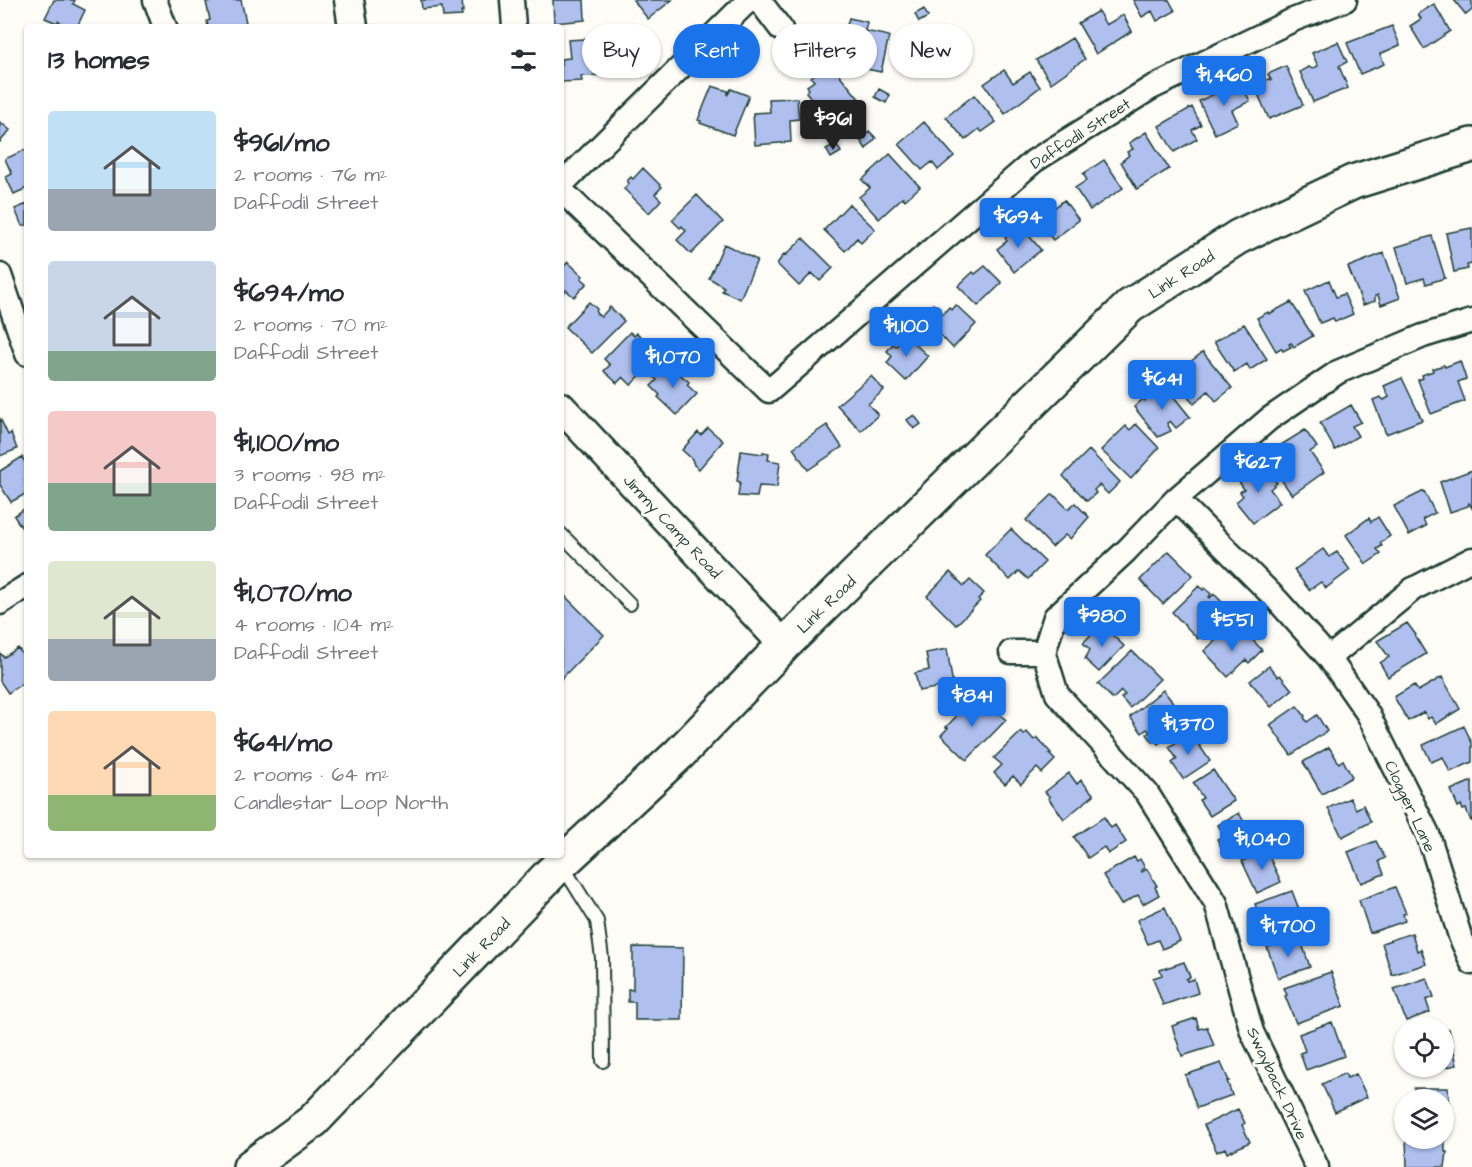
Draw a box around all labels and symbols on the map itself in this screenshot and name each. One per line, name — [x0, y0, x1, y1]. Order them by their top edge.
pin: $1,460 — [1175, 56, 1273, 107]
street label: Daffodil Street — [1026, 93, 1135, 174]
pin: $961 — [797, 100, 869, 151]
pin: $694 — [982, 198, 1054, 249]
street label: Link Road — [1144, 245, 1219, 304]
pin: $1,100 — [857, 307, 955, 358]
pin: $1,070 — [624, 338, 722, 389]
pin: $641 — [1126, 360, 1198, 411]
pin: $627 — [1222, 443, 1294, 494]
street label: Jimmy Camp Road — [617, 470, 726, 584]
street label: Link Road — [792, 571, 861, 639]
pin: $980 — [1066, 597, 1138, 648]
pin: $551 — [1196, 601, 1268, 652]
pin: $841 — [936, 677, 1008, 728]
pin: $1,370 — [1139, 705, 1237, 756]
street label: Clogger Lane — [1378, 757, 1441, 857]
pin: $1,040 — [1213, 820, 1311, 871]
pin: $1,700 — [1239, 907, 1337, 958]
street label: Link Road — [448, 913, 516, 982]
street label: Swayback Drive — [1240, 1023, 1313, 1144]

